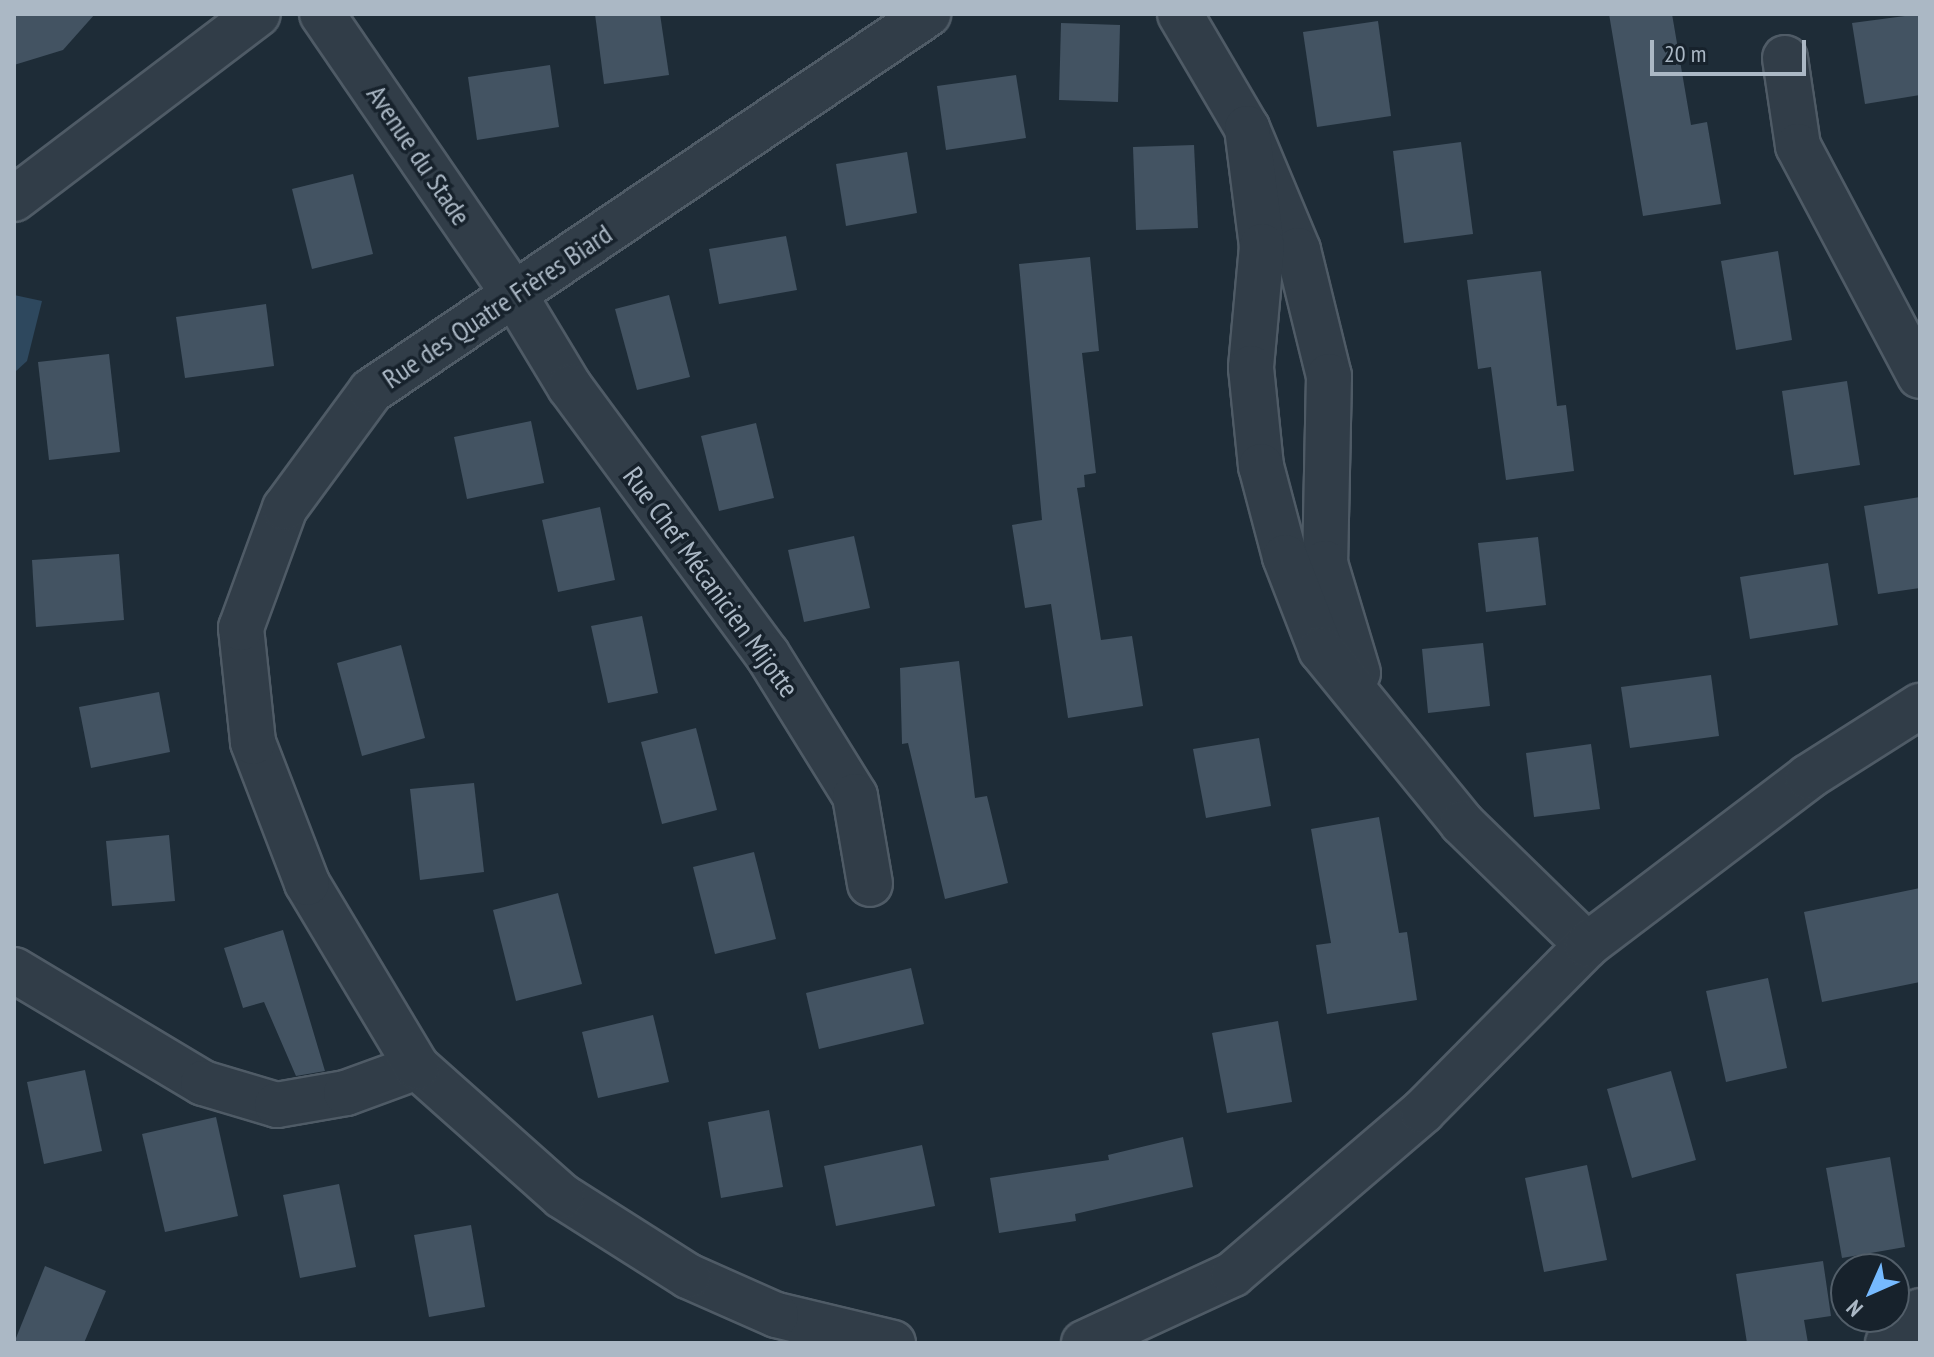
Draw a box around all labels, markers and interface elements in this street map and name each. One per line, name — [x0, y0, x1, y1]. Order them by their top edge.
scale bar — [1654, 24, 1810, 74]
text: 20 m — [1664, 38, 1706, 69]
street label: Avenue du Stade — [360, 79, 478, 231]
street label: Rue des Quatre Frères Biard — [376, 217, 618, 395]
street label: Rue Chef Mécanicien Mijotte — [616, 460, 806, 704]
north arrow — [1830, 1253, 1910, 1333]
text: N — [1840, 1294, 1869, 1323]

